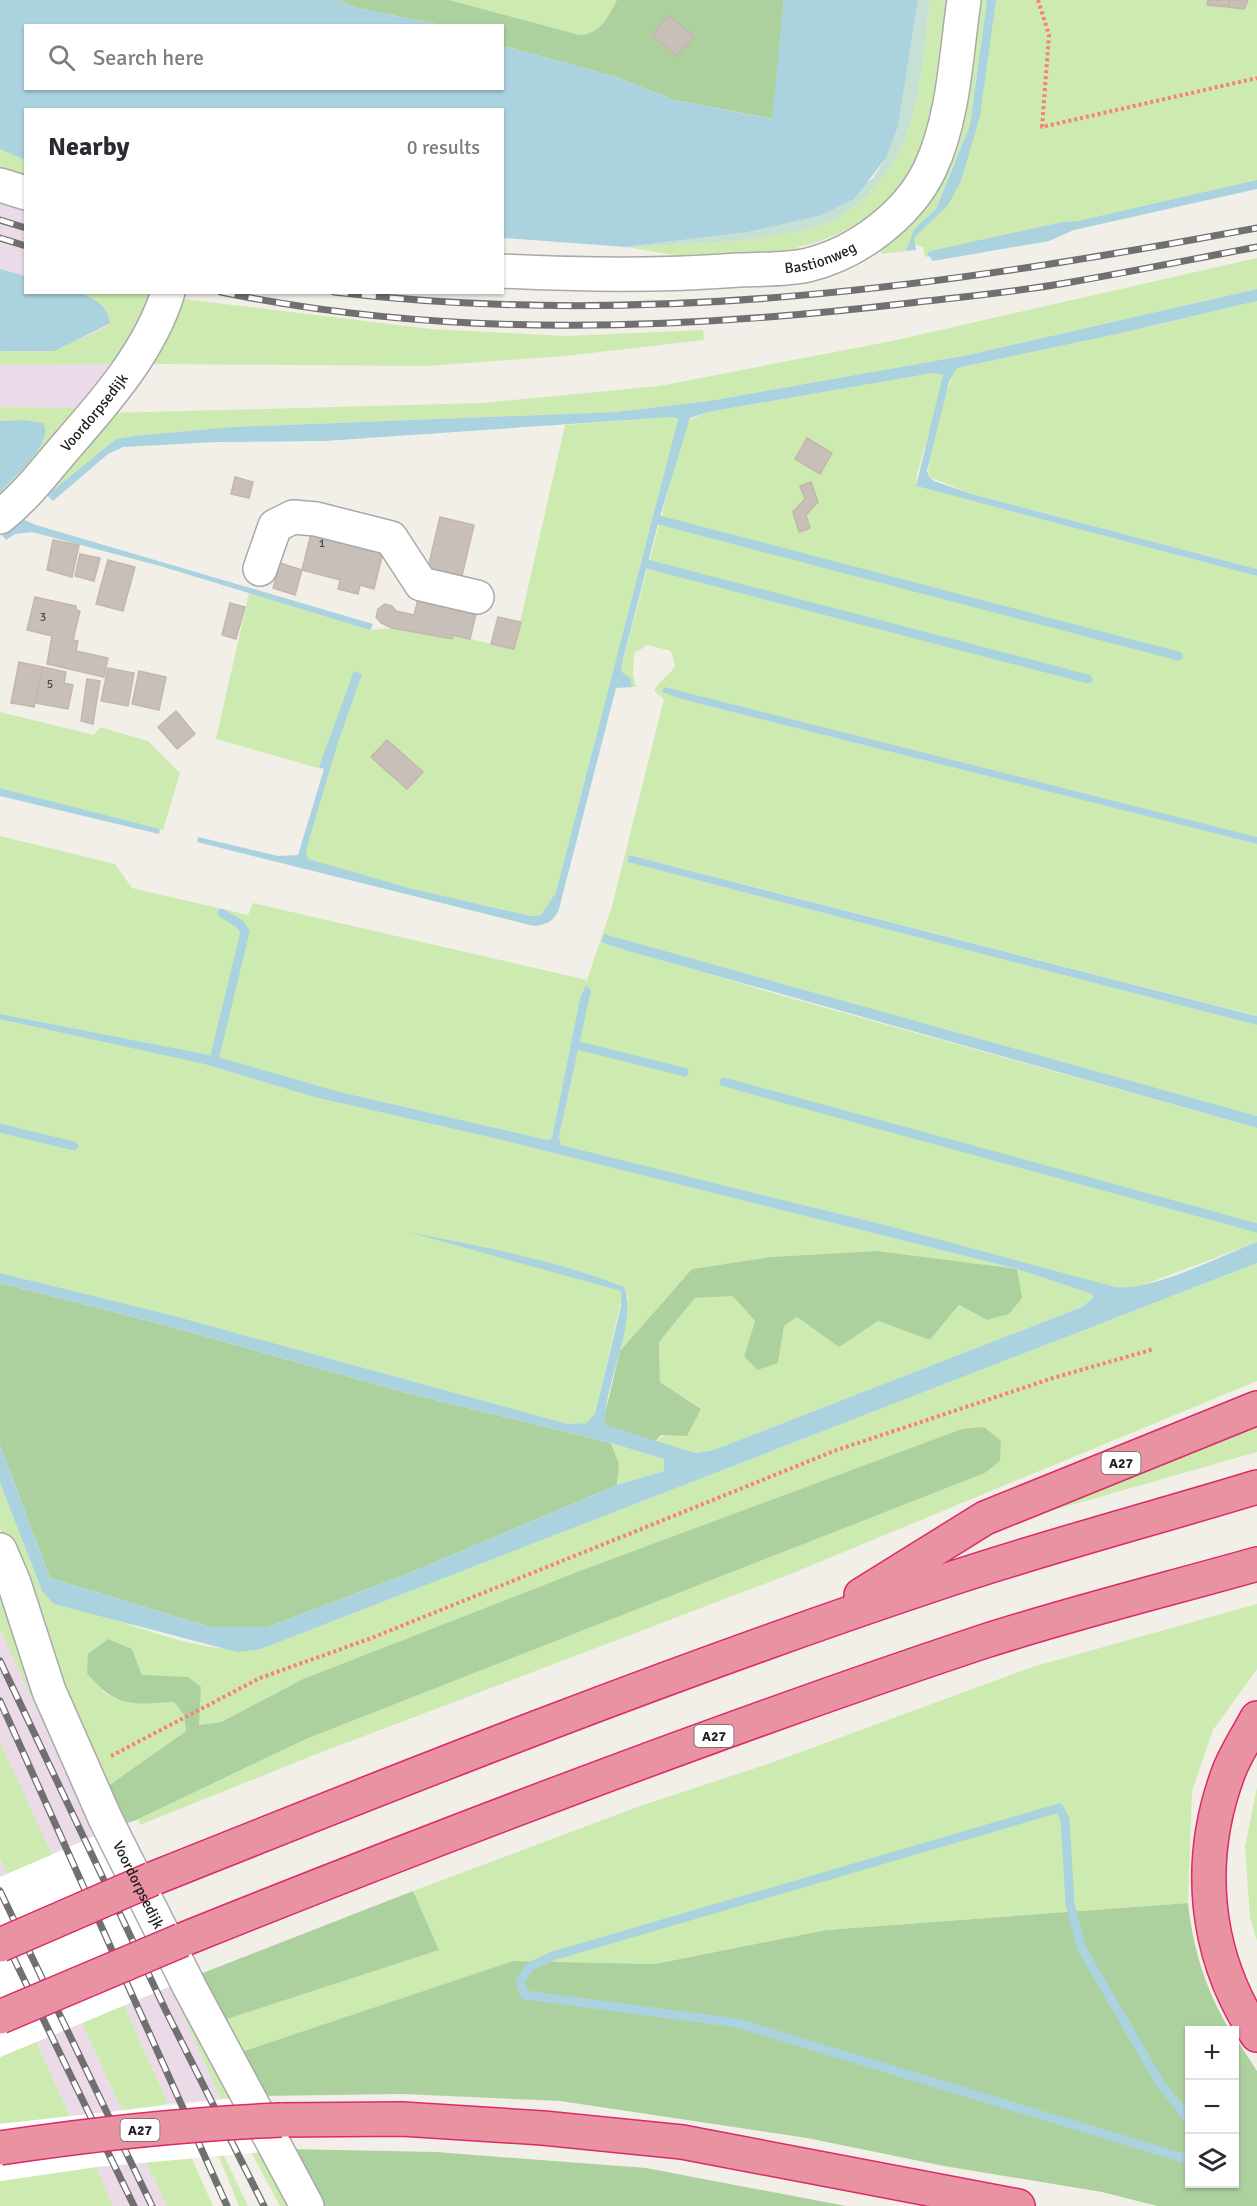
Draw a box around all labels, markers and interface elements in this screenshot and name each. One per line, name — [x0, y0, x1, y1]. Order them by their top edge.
search box — [24, 24, 504, 90]
icon: search — [45, 41, 78, 74]
text: Search here — [93, 44, 204, 71]
text: Nearby — [48, 131, 129, 163]
text: 0 results — [407, 135, 480, 160]
street label: Bastionweg — [784, 238, 859, 277]
street label: Voordorpsedijk — [57, 370, 132, 455]
house number: 1 — [319, 536, 325, 551]
house number: 3 — [40, 610, 46, 625]
house number: 5 — [47, 677, 53, 692]
road number: A27 — [1102, 1452, 1140, 1474]
road number: A27 — [694, 1725, 734, 1747]
street label: Voordorpsedijk — [109, 1838, 168, 1932]
map controls — [1185, 2026, 1239, 2188]
button: + — [1185, 2026, 1239, 2080]
button: − — [1185, 2080, 1239, 2134]
road number: A27 — [120, 2119, 160, 2141]
button: layers — [1185, 2134, 1239, 2188]

